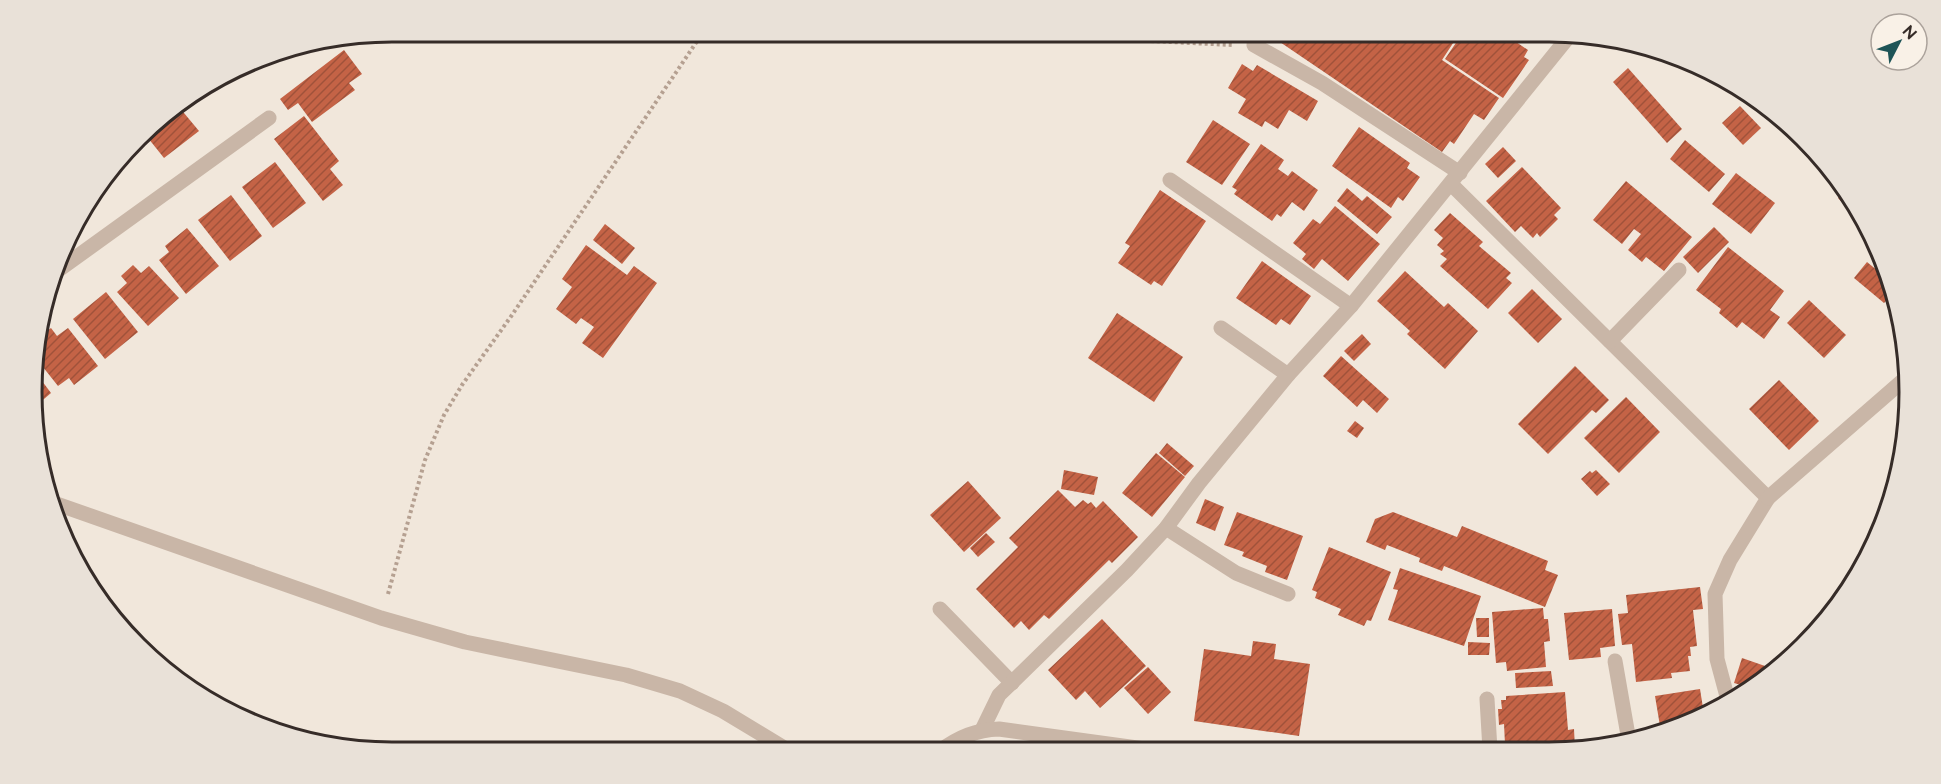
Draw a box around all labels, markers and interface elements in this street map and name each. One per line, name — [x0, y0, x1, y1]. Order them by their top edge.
north arrow — [1869, 12, 1929, 72]
text: N — [1899, 21, 1921, 43]

